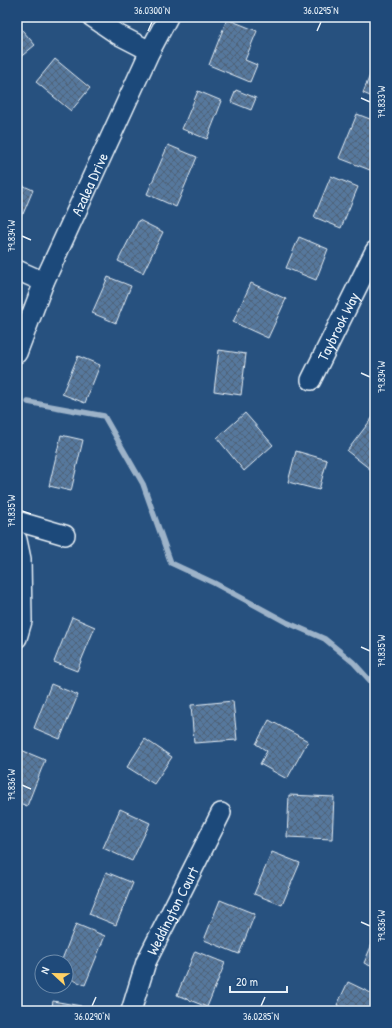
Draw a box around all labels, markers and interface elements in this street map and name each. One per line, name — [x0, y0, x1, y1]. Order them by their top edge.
text: 36.0300°N — [134, 4, 170, 17]
text: 36.0295°N — [303, 4, 339, 17]
text: 79.833°W — [375, 85, 388, 118]
street label: Azalea Drive — [65, 149, 113, 219]
text: 79.834°W — [5, 219, 18, 252]
street label: Taybrook Way — [312, 288, 364, 364]
text: 79.834°W — [375, 360, 388, 393]
text: 79.835°W — [5, 494, 18, 527]
text: 79.835°W — [375, 634, 388, 667]
text: 79.836°W — [5, 768, 18, 801]
street label: Weddington Court — [141, 862, 203, 958]
text: 79.836°W — [375, 909, 388, 942]
north arrow — [34, 954, 74, 994]
text: N — [37, 965, 52, 976]
scale bar — [230, 968, 287, 994]
text: 20 m — [236, 973, 258, 990]
text: 36.0290°N — [74, 1010, 110, 1023]
text: 36.0285°N — [243, 1010, 279, 1023]

